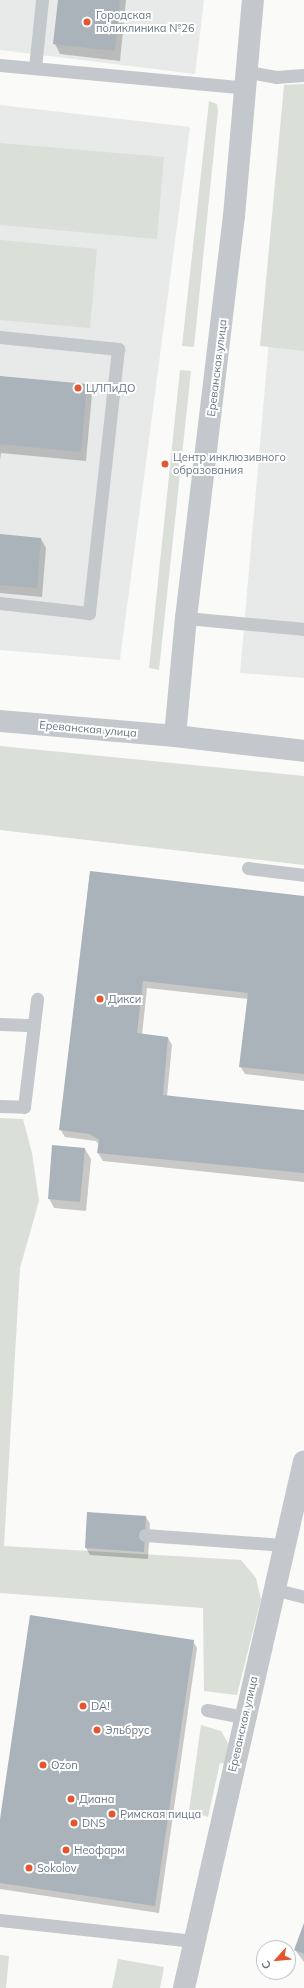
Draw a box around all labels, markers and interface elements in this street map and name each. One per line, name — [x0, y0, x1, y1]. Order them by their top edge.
place label: Городская поликлиника №26 — [96, 9, 195, 35]
marker: Городская поликлиника №26 — [81, 16, 93, 28]
street label: Ереванская улица — [204, 319, 230, 417]
place label: ЦЛПиДО — [86, 381, 135, 395]
marker: ЦЛПиДО — [73, 383, 83, 393]
place label: Центр инклюзивного образования — [173, 451, 286, 477]
marker: Центр инклюзивного образования — [160, 459, 170, 469]
street label: Ереванская улица — [39, 718, 137, 740]
place label: Дикси — [108, 992, 141, 1006]
marker: Дикси — [95, 994, 105, 1004]
street label: Ереванская улица — [226, 1675, 260, 1773]
place label: DA! — [91, 1699, 110, 1713]
marker: DA! — [78, 1701, 88, 1711]
place label: Эльбрус — [105, 1723, 149, 1737]
marker: Эльбрус — [92, 1725, 102, 1735]
place label: Ozon — [51, 1758, 78, 1772]
marker: Ozon — [38, 1760, 48, 1770]
place label: Диана — [79, 1792, 114, 1806]
marker: Диана — [66, 1794, 76, 1804]
place label: Римская пицца — [120, 1807, 201, 1821]
marker: Римская пицца — [107, 1809, 117, 1819]
place label: DNS — [82, 1816, 105, 1830]
marker: DNS — [69, 1818, 79, 1828]
place label: Неофарм — [74, 1843, 125, 1857]
marker: Неофарм — [61, 1845, 71, 1855]
place label: Sokolov — [37, 1861, 77, 1875]
marker: Sokolov — [24, 1863, 34, 1873]
north arrow — [256, 1940, 296, 1980]
text: С — [258, 1958, 274, 1972]

